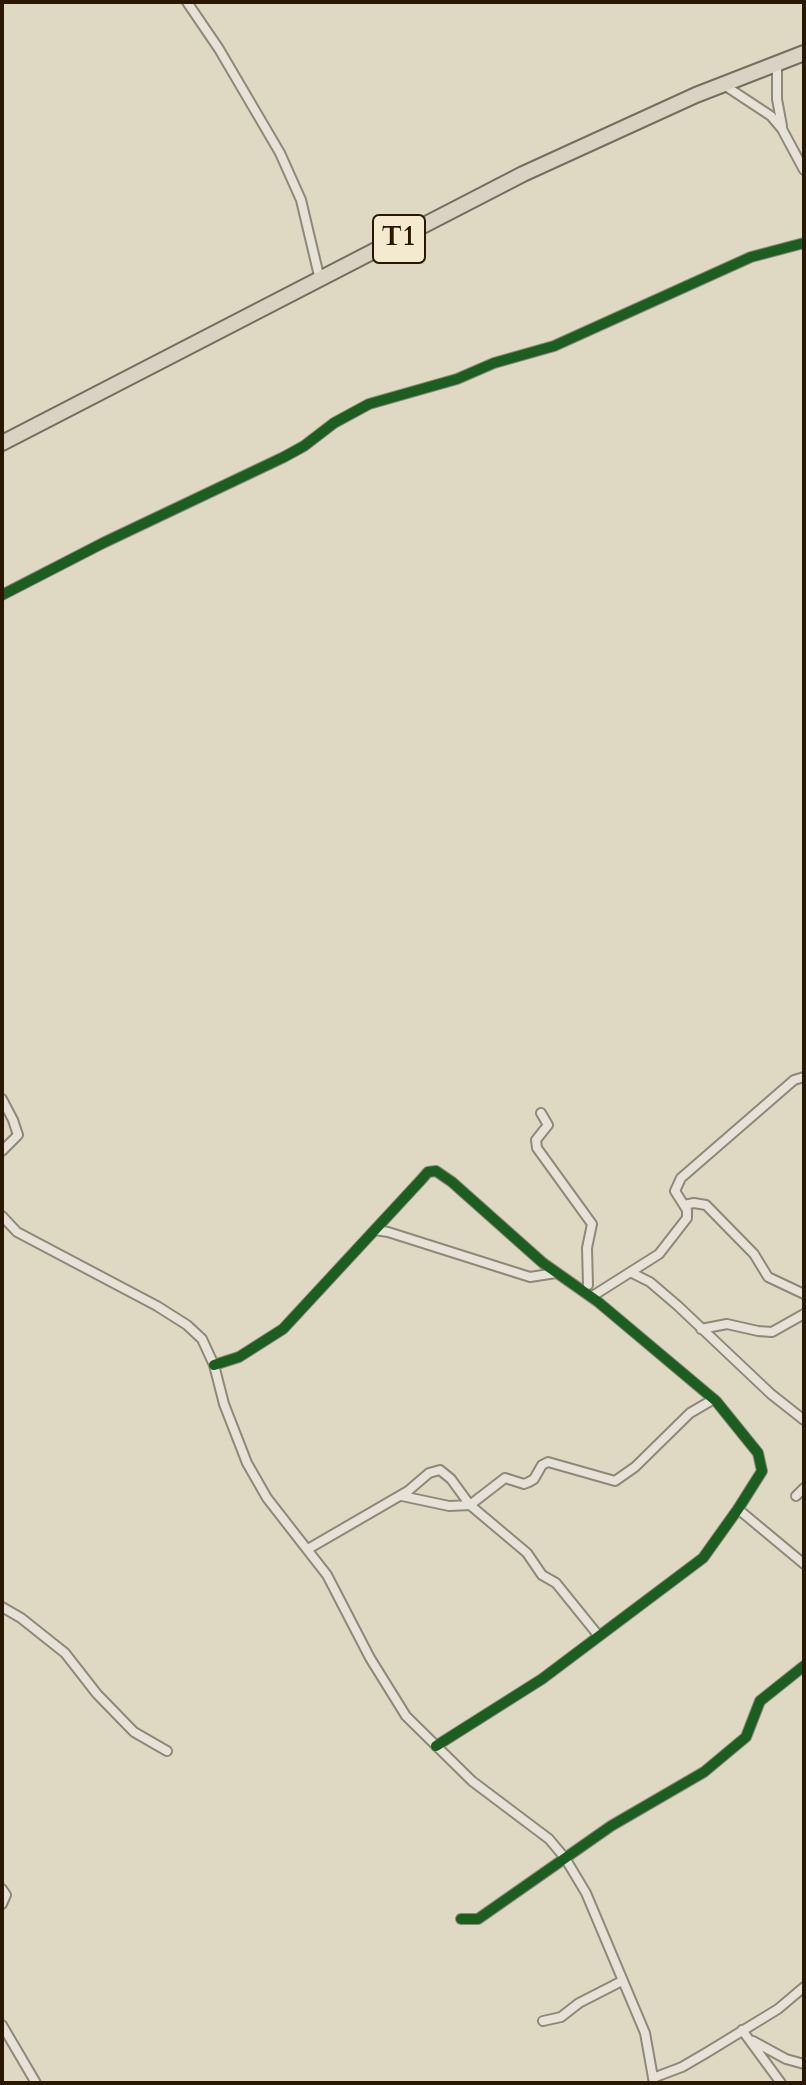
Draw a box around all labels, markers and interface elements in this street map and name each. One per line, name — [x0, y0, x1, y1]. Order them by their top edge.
road number: T1 — [373, 215, 425, 263]

